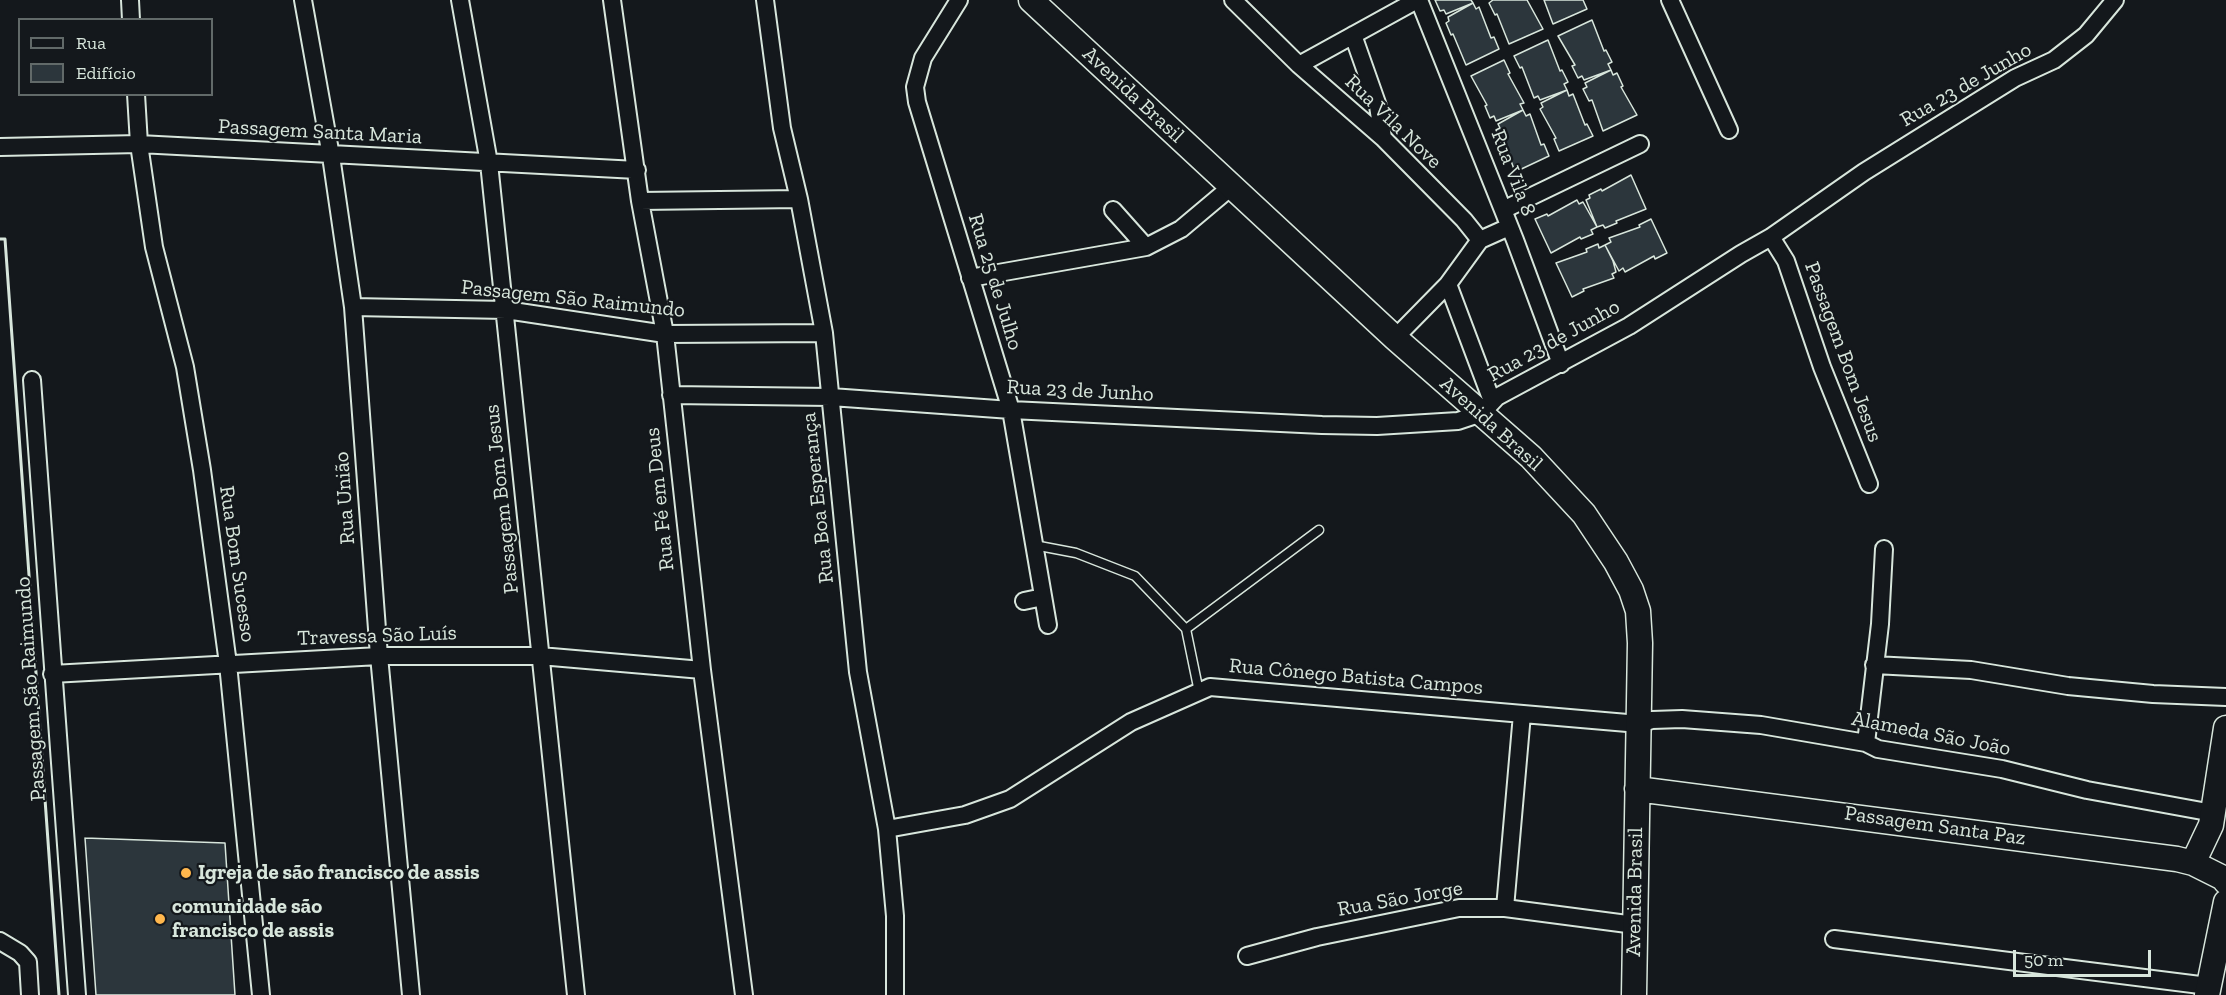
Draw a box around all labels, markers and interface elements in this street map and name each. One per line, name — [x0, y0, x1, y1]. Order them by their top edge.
legend — [18, 18, 213, 96]
text: Rua — [76, 32, 106, 54]
street label: Rua 23 de Junho — [1896, 37, 2036, 133]
street label: Avenida Brasil — [1077, 42, 1189, 148]
text: Edifício — [76, 62, 136, 84]
street label: Rua Vila Nove — [1339, 70, 1447, 174]
street label: Passagem Santa Maria — [217, 114, 423, 150]
street label: Rua Vila 8 — [1485, 126, 1541, 220]
street label: Rua 25 de Julho — [962, 211, 1028, 353]
street label: Passagem Bom Jesus — [1799, 258, 1887, 446]
street label: Passagem São Raimundo — [460, 275, 686, 323]
street label: Rua 23 de Junho — [1484, 294, 1624, 388]
street label: Avenida Brasil — [1434, 371, 1548, 477]
street label: Rua 23 de Junho — [1006, 375, 1154, 407]
street label: Passagem Bom Jesus — [480, 403, 524, 595]
street label: Rua Boa Esperança — [796, 411, 840, 585]
street label: Rua Fé em Deus — [640, 426, 680, 572]
street label: Rua União — [329, 451, 361, 545]
street label: Rua Bom Sucesso — [214, 484, 260, 644]
street label: Passagem São Raimundo — [11, 576, 51, 802]
street label: Travessa São Luís — [297, 621, 457, 651]
street label: Rua Cônego Batista Campos — [1228, 653, 1484, 701]
street label: Alameda São João — [1849, 706, 2013, 762]
street label: Passagem Santa Paz — [1843, 801, 2027, 851]
street label: Avenida Brasil — [1621, 827, 1649, 957]
place label: Igreja de são francisco de assis — [198, 860, 480, 886]
marker: Igreja de são francisco de assis — [179, 866, 193, 880]
street label: Rua São Jorge — [1336, 876, 1464, 922]
place label: comunidade são francisco de assis — [172, 894, 334, 944]
marker: comunidade são francisco de assis — [153, 912, 167, 926]
scale bar — [2016, 938, 2154, 976]
text: 50 m — [2024, 949, 2063, 971]

